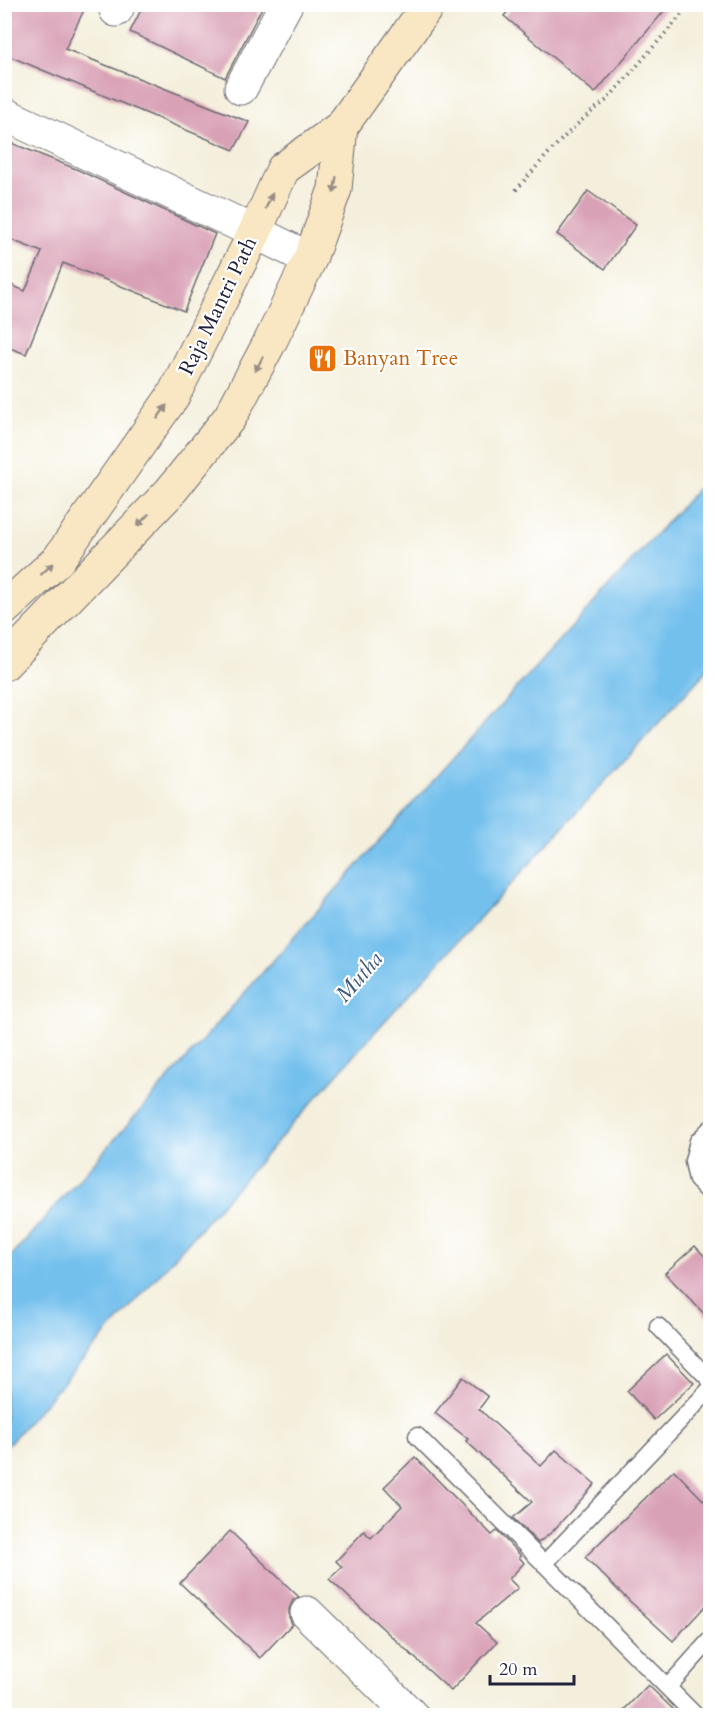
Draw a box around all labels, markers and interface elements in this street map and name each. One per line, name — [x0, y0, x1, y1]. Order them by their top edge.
one-way arrow — [330, 176, 339, 195]
one-way arrow — [264, 191, 274, 209]
street label: Raja Mantri Path — [172, 232, 264, 380]
restaurant icon: Banyan Tree — [306, 342, 338, 374]
place label: Banyan Tree — [343, 344, 458, 373]
one-way arrow — [254, 356, 264, 373]
one-way arrow — [156, 404, 167, 420]
one-way arrow — [136, 512, 150, 527]
one-way arrow — [40, 563, 54, 577]
water label: Mutha — [329, 945, 389, 1009]
scale bar — [490, 1648, 574, 1686]
text: 20 m — [499, 1657, 538, 1682]

